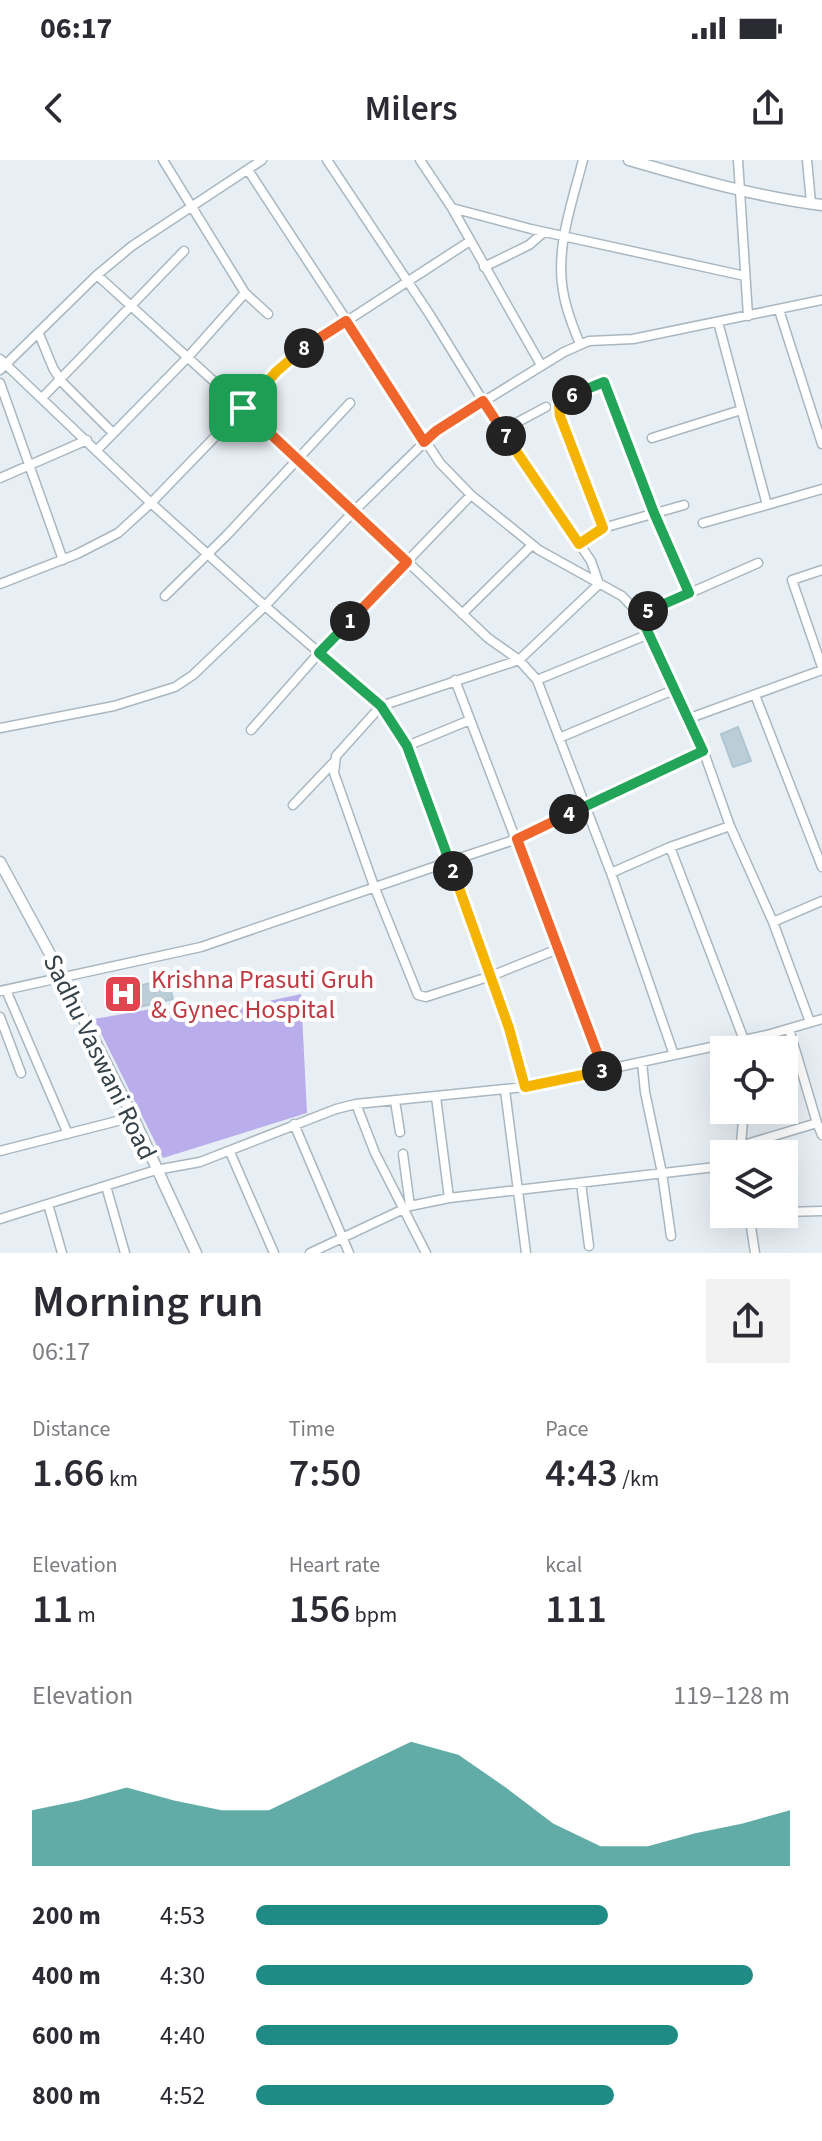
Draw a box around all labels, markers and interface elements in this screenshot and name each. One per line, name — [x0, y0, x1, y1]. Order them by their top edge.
text: 06:17 — [40, 7, 112, 50]
text: Milers — [365, 83, 458, 134]
icon: back — [32, 86, 76, 130]
icon: share — [746, 86, 790, 130]
pin: 8 — [284, 328, 324, 368]
text: 8 — [298, 332, 310, 364]
pin — [209, 374, 277, 442]
pin: 6 — [552, 375, 592, 415]
text: 6 — [566, 379, 578, 411]
icon: arrive — [221, 386, 265, 430]
pin: 7 — [486, 416, 526, 456]
text: 7 — [500, 420, 512, 452]
pin: 5 — [628, 591, 668, 631]
text: 5 — [642, 595, 654, 627]
pin: 1 — [330, 601, 370, 641]
text: 1 — [344, 605, 356, 637]
pin: 4 — [549, 794, 589, 834]
text: 4 — [563, 798, 575, 830]
pin: 2 — [433, 851, 473, 891]
text: 2 — [447, 855, 459, 887]
street label: Sadhu Vaswani Road — [34, 948, 166, 1166]
place label: Krishna Prasuti Gruh & Gynec Hospital — [151, 961, 374, 1028]
hospital icon: Krishna Prasuti Gruh & Gynec Hospital — [102, 973, 144, 1015]
map controls — [710, 1036, 798, 1228]
button: locate — [710, 1036, 798, 1124]
pin: 3 — [582, 1051, 622, 1091]
text: 3 — [596, 1055, 608, 1087]
button: layers — [710, 1140, 798, 1228]
text: Morning run — [32, 1271, 263, 1334]
button: share — [706, 1279, 790, 1363]
text: 06:17 — [32, 1333, 90, 1370]
text: Distance — [32, 1413, 110, 1445]
text: Time — [289, 1413, 335, 1445]
text: Pace — [545, 1413, 588, 1445]
text: 1.66 — [32, 1445, 105, 1502]
text: 7:50 — [289, 1445, 361, 1502]
text: 4:43 — [545, 1445, 618, 1502]
text: km — [105, 1463, 138, 1495]
text: /km — [618, 1463, 659, 1495]
text: Elevation — [32, 1549, 118, 1581]
text: Heart rate — [289, 1549, 380, 1581]
text: kcal — [545, 1549, 582, 1581]
text: 11 — [32, 1581, 73, 1638]
text: 156 — [289, 1581, 350, 1638]
text: 111 — [545, 1581, 607, 1638]
text: m — [73, 1599, 96, 1631]
text: bpm — [350, 1599, 397, 1631]
text: Elevation — [32, 1677, 133, 1714]
text: 119–128 m — [673, 1677, 790, 1714]
text: 200 m — [32, 1897, 101, 1934]
text: 4:53 — [160, 1897, 205, 1934]
text: 400 m — [32, 1957, 101, 1994]
text: 4:30 — [160, 1957, 205, 1994]
text: 600 m — [32, 2017, 101, 2054]
text: 4:40 — [160, 2017, 205, 2054]
text: 800 m — [32, 2077, 101, 2114]
text: 4:52 — [160, 2077, 205, 2114]

